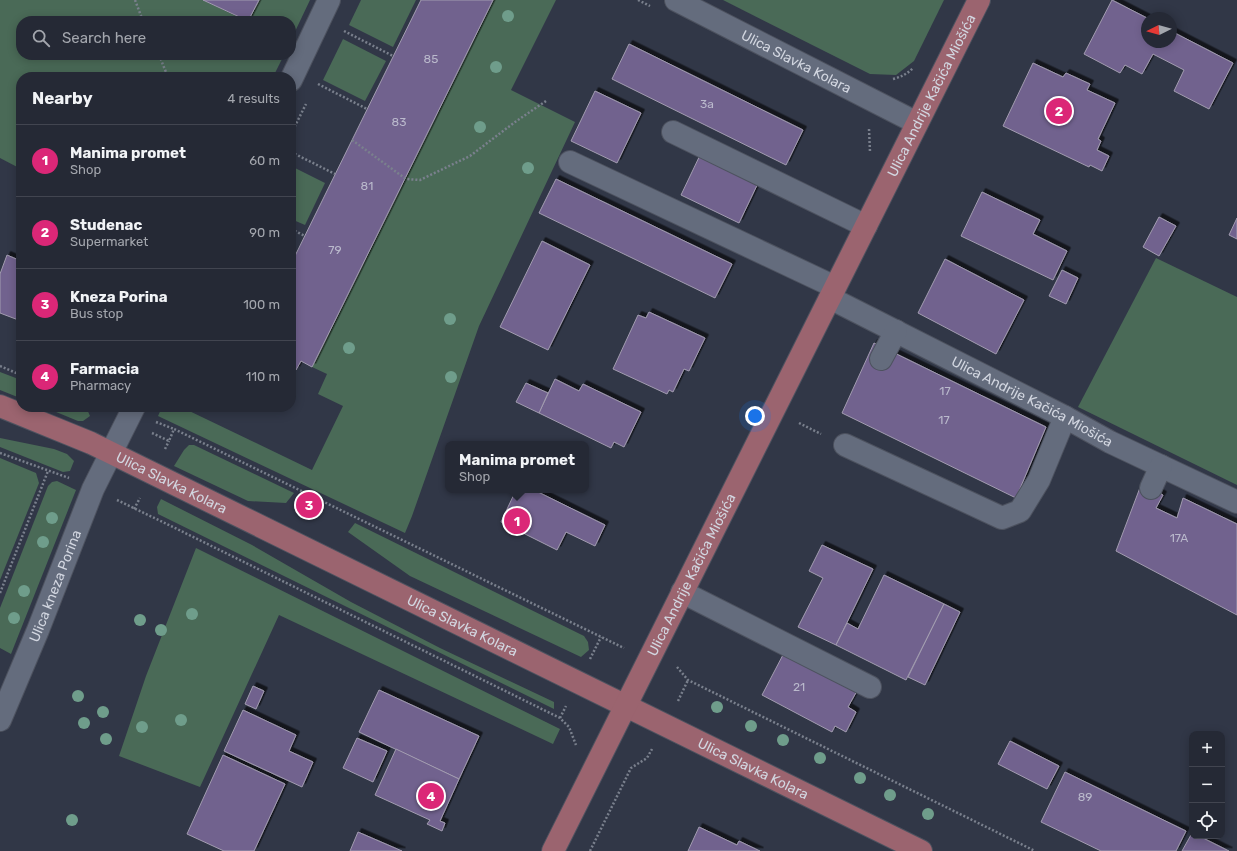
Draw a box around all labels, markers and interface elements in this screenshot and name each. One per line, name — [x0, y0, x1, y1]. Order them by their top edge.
street label: Ulica Andrije Kačića Miošića — [884, 12, 979, 180]
north arrow — [1141, 12, 1177, 48]
search box — [16, 16, 296, 60]
icon: search — [30, 27, 52, 49]
street label: Ulica Slavka Kolara — [738, 27, 854, 97]
text: Search here — [62, 29, 146, 47]
house number: 85 — [424, 52, 438, 66]
text: Nearby — [32, 88, 93, 108]
text: 4 results — [227, 91, 280, 106]
pin: 2 — [1046, 96, 1072, 126]
house number: 3a — [700, 97, 714, 111]
house number: 83 — [392, 115, 406, 129]
text: Manima promet — [70, 144, 186, 162]
text: 1 — [42, 153, 48, 168]
text: 60 m — [249, 153, 280, 168]
text: Shop — [70, 162, 101, 177]
house number: 81 — [361, 179, 373, 193]
text: Studenac — [70, 216, 142, 234]
text: 2 — [41, 225, 49, 240]
text: 90 m — [249, 225, 280, 240]
text: Supermarket — [70, 234, 148, 249]
house number: 79 — [328, 243, 342, 257]
text: Kneza Porina — [70, 288, 168, 306]
text: 3 — [41, 297, 49, 312]
text: 100 m — [243, 297, 280, 312]
text: Bus stop — [70, 306, 123, 321]
street label: Ulica Andrije Kačića Miošića — [948, 353, 1116, 451]
text: Farmacia — [70, 360, 139, 378]
text: 4 — [41, 369, 49, 384]
text: 110 m — [246, 369, 280, 384]
text: Pharmacy — [70, 378, 131, 393]
house number: 17 — [939, 384, 951, 398]
your location — [745, 406, 765, 426]
house number: 17 — [938, 413, 950, 427]
popup — [445, 441, 589, 493]
street label: Ulica Slavka Kolara — [113, 449, 230, 517]
text: Manima promet — [459, 451, 575, 469]
text: Shop — [459, 469, 490, 484]
pin: 3 — [296, 490, 322, 520]
street label: Ulica Andrije Kačića Miošića — [644, 491, 740, 659]
pin: 1 — [504, 506, 530, 536]
street label: Ulica kneza Porina — [26, 527, 85, 645]
house number: 17A — [1170, 531, 1188, 545]
street label: Ulica Slavka Kolara — [404, 592, 520, 660]
house number: 21 — [793, 680, 805, 694]
map controls — [1189, 731, 1225, 839]
button: + — [1189, 731, 1225, 767]
street label: Ulica Slavka Kolara — [695, 735, 811, 803]
button: − — [1189, 767, 1225, 803]
pin: 4 — [418, 781, 444, 811]
house number: 89 — [1078, 790, 1092, 804]
button: locate — [1189, 803, 1225, 839]

